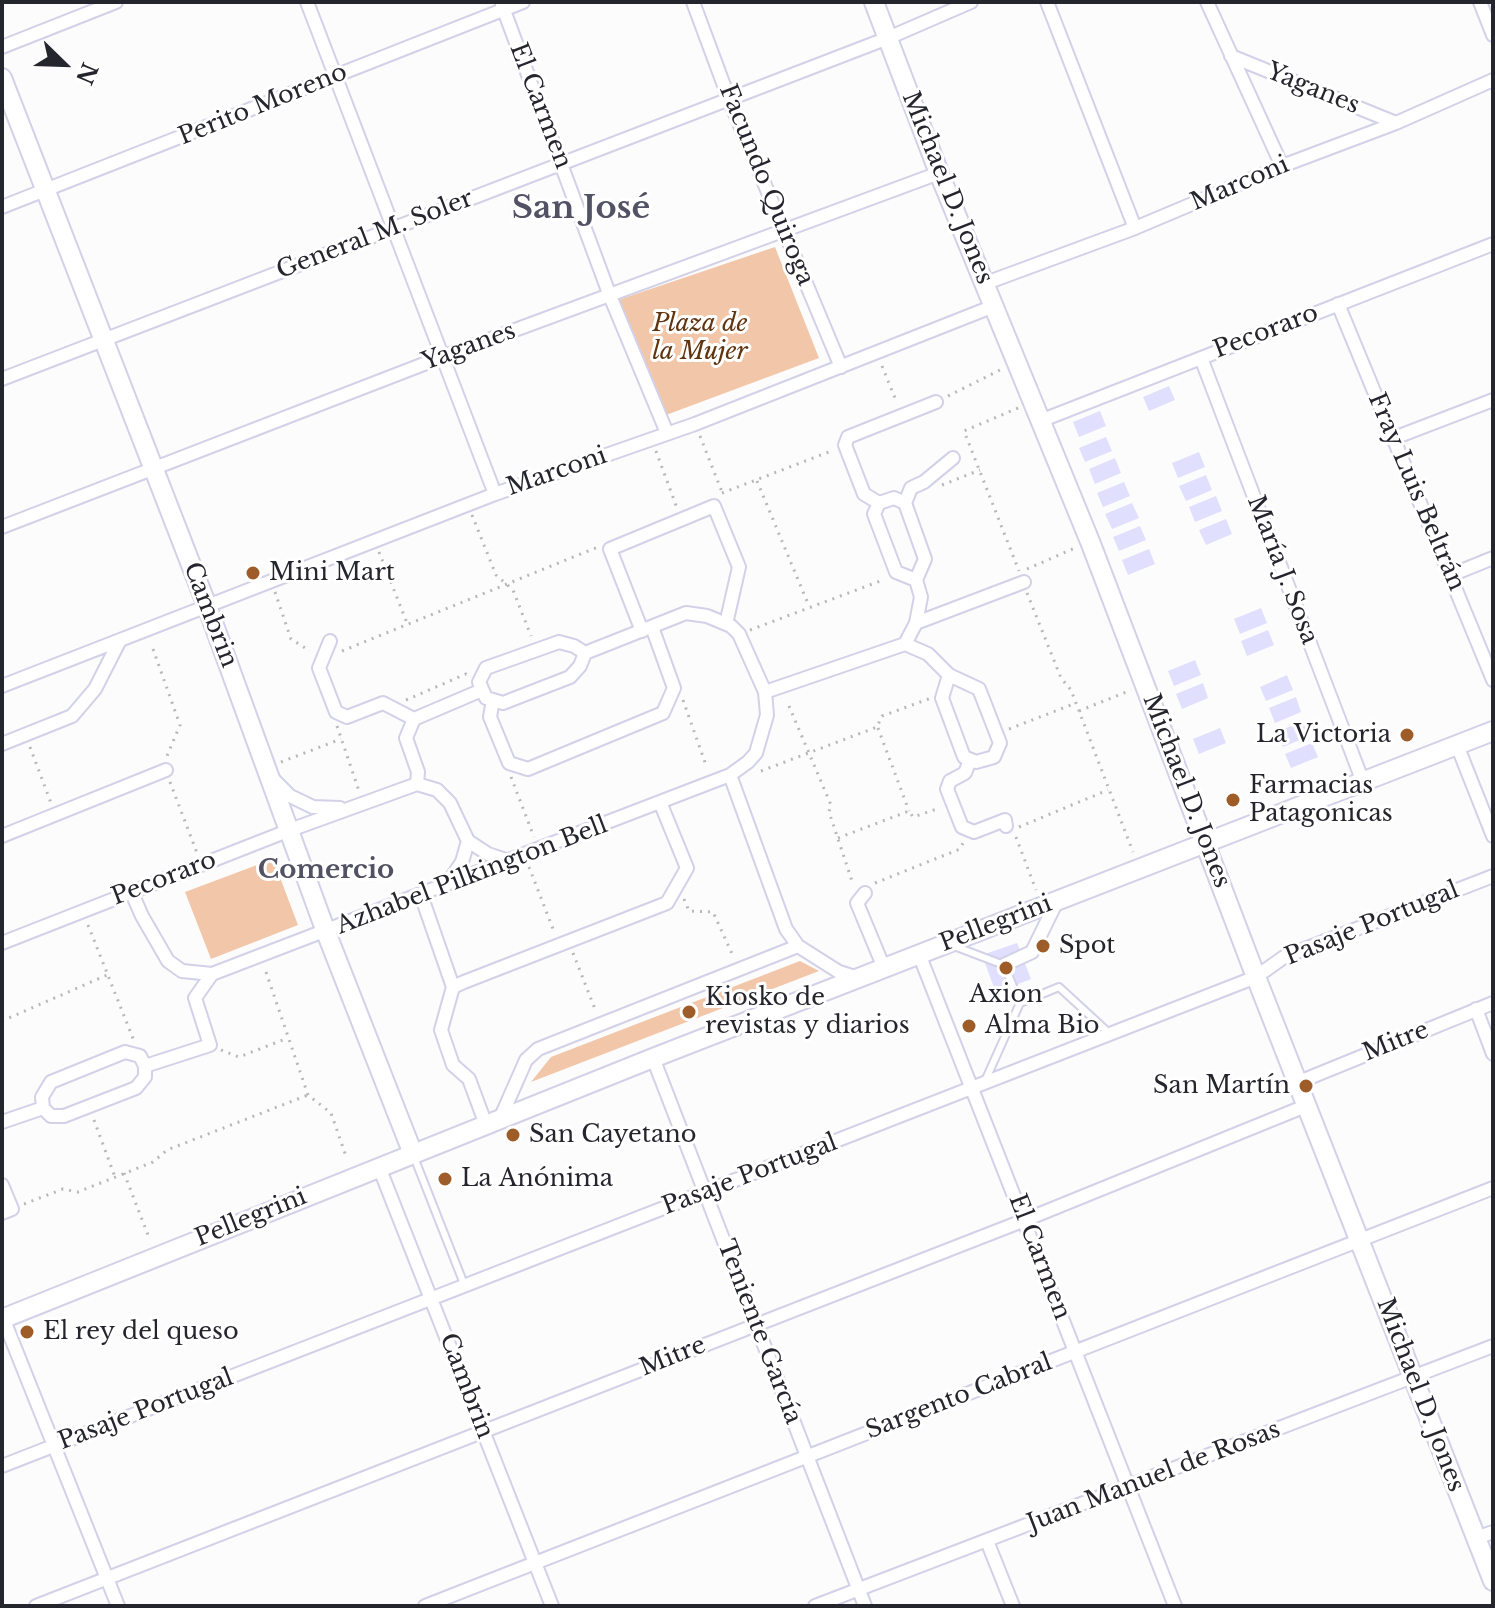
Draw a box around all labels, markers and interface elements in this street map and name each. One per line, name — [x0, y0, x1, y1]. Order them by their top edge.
north arrow — [24, 24, 104, 104]
street label: El Carmen — [503, 39, 577, 173]
street label: Yaganes — [1262, 57, 1364, 121]
street label: Perito Moreno — [175, 58, 351, 152]
text: N — [70, 59, 103, 88]
street label: Facundo Quiroga — [713, 80, 819, 290]
street label: Michael D. Jones — [895, 88, 999, 288]
street label: Marconi — [1187, 150, 1293, 218]
street label: General M. Soler — [273, 184, 477, 286]
district label: San José — [512, 190, 650, 228]
street label: Pecoraro — [1210, 299, 1322, 365]
park label: Plaza de la Mujer — [652, 310, 748, 366]
street label: Yaganes — [418, 317, 520, 377]
street label: Fray Luis Beltrán — [1361, 389, 1471, 595]
street label: Marconi — [503, 441, 611, 503]
street label: María J. Sosa — [1240, 492, 1324, 648]
street label: Cambrin — [177, 558, 243, 672]
place label: Mini Mart — [269, 559, 395, 587]
marker: Mini Mart — [244, 564, 262, 582]
street label: Michael D. Jones — [1136, 690, 1236, 892]
place label: La Victoria — [1256, 721, 1391, 749]
marker: La Victoria — [1398, 726, 1416, 744]
place label: Farmacias Patagonicas — [1249, 772, 1393, 828]
marker: Farmacias Patagonicas — [1224, 791, 1242, 809]
street label: Azhabel Pilkington Bell — [332, 811, 612, 941]
street label: Pecoraro — [108, 846, 220, 912]
district label: Comercio — [258, 855, 394, 887]
street label: Pasaje Portugal — [1281, 876, 1463, 972]
street label: Pellegrini — [936, 889, 1056, 959]
place label: Spot — [1059, 932, 1115, 960]
marker: Spot — [1034, 937, 1052, 955]
marker: Axion — [997, 959, 1015, 977]
place label: Axion — [969, 981, 1043, 1009]
place label: Kiosko de revistas y diarios — [705, 984, 910, 1040]
marker: Kiosko de revistas y diarios — [680, 1003, 698, 1021]
place label: Alma Bio — [985, 1012, 1100, 1040]
street label: Mitre — [1359, 1016, 1433, 1068]
marker: Alma Bio — [960, 1017, 978, 1035]
place label: San Martín — [1153, 1072, 1290, 1100]
marker: San Martín — [1297, 1077, 1315, 1095]
place label: San Cayetano — [529, 1121, 696, 1149]
marker: San Cayetano — [504, 1126, 522, 1144]
street label: Pasaje Portugal — [658, 1128, 842, 1222]
place label: La Anónima — [461, 1165, 613, 1193]
marker: La Anónima — [436, 1170, 454, 1188]
street label: Pellegrini — [191, 1183, 311, 1253]
street label: El Carmen — [1002, 1190, 1076, 1324]
street label: Teniente García — [711, 1236, 807, 1428]
street label: Michael D. Jones — [1370, 1294, 1470, 1496]
place label: El rey del queso — [43, 1318, 239, 1346]
marker: El rey del queso — [18, 1323, 36, 1341]
street label: Cambrin — [433, 1329, 499, 1443]
street label: Mitre — [636, 1331, 710, 1383]
street label: Sargento Cabral — [862, 1348, 1056, 1446]
street label: Pasaje Portugal — [54, 1363, 238, 1457]
street label: Juan Manuel de Rosas — [1023, 1415, 1285, 1539]

